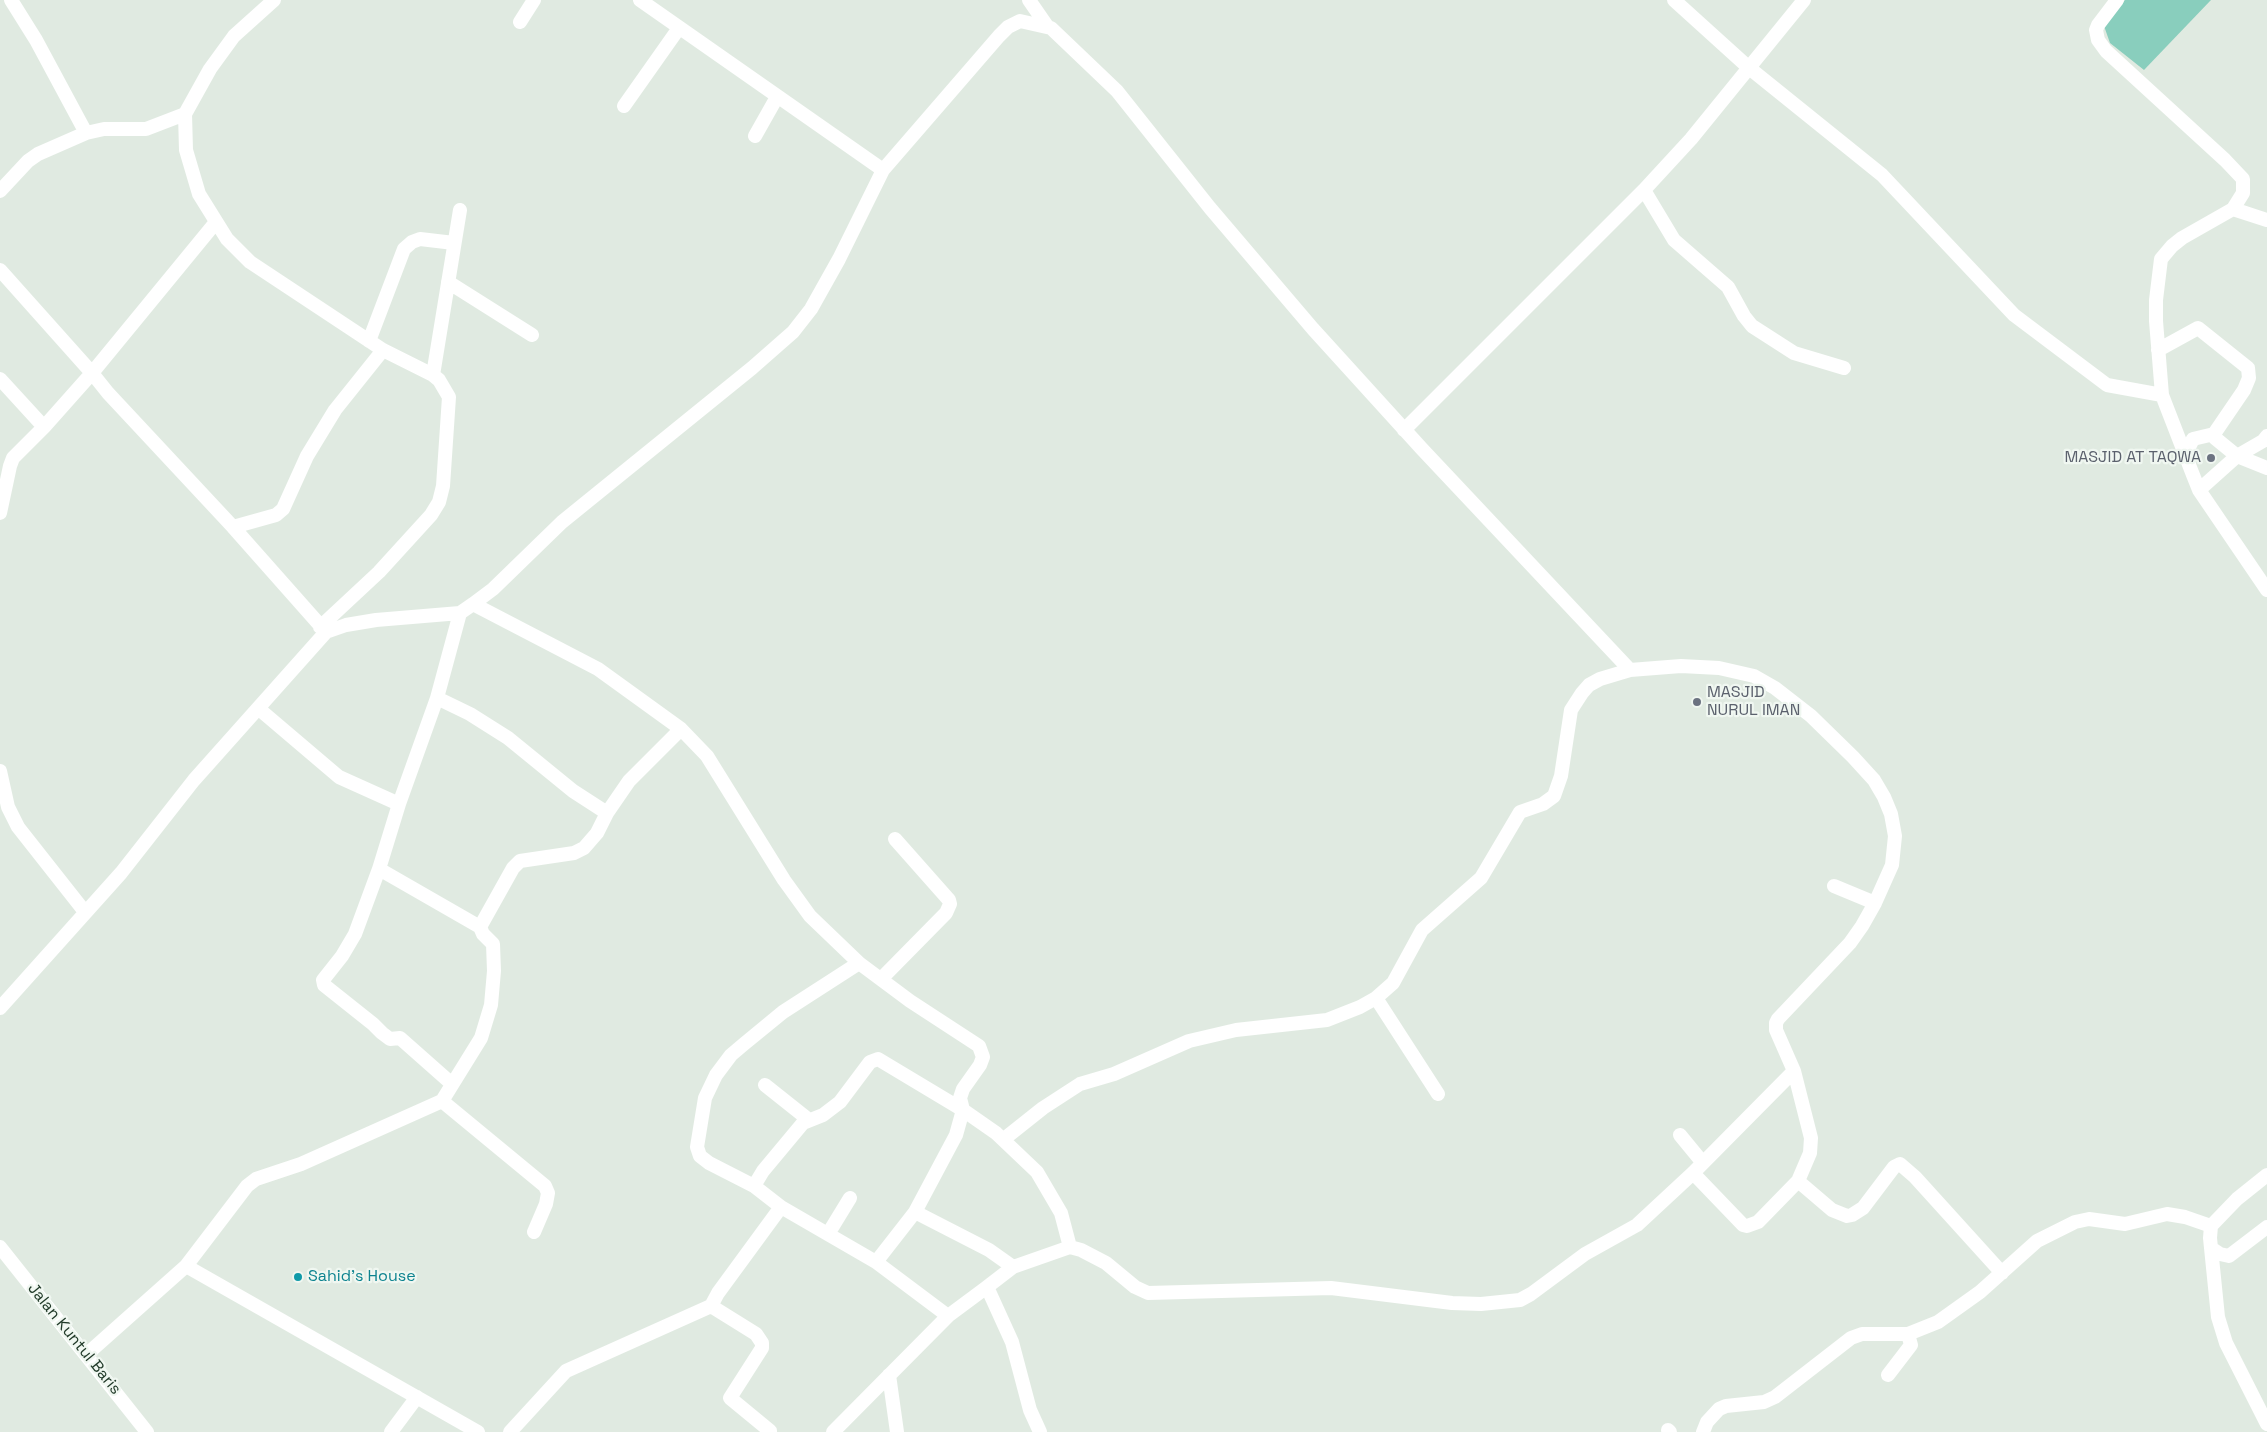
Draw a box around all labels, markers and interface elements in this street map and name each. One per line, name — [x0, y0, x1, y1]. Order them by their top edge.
place label: MASJID AT TAQWA — [2064, 448, 2201, 468]
marker: MASJID AT TAQWA — [2205, 452, 2217, 464]
place label: MASJID NURUL IMAN — [1707, 683, 1800, 721]
marker: MASJID NURUL IMAN — [1691, 696, 1703, 708]
place label: Sahid's House — [308, 1267, 416, 1287]
marker: Sahid's House — [292, 1271, 304, 1283]
street label: Jalan Kuntul Baris — [23, 1279, 125, 1399]

